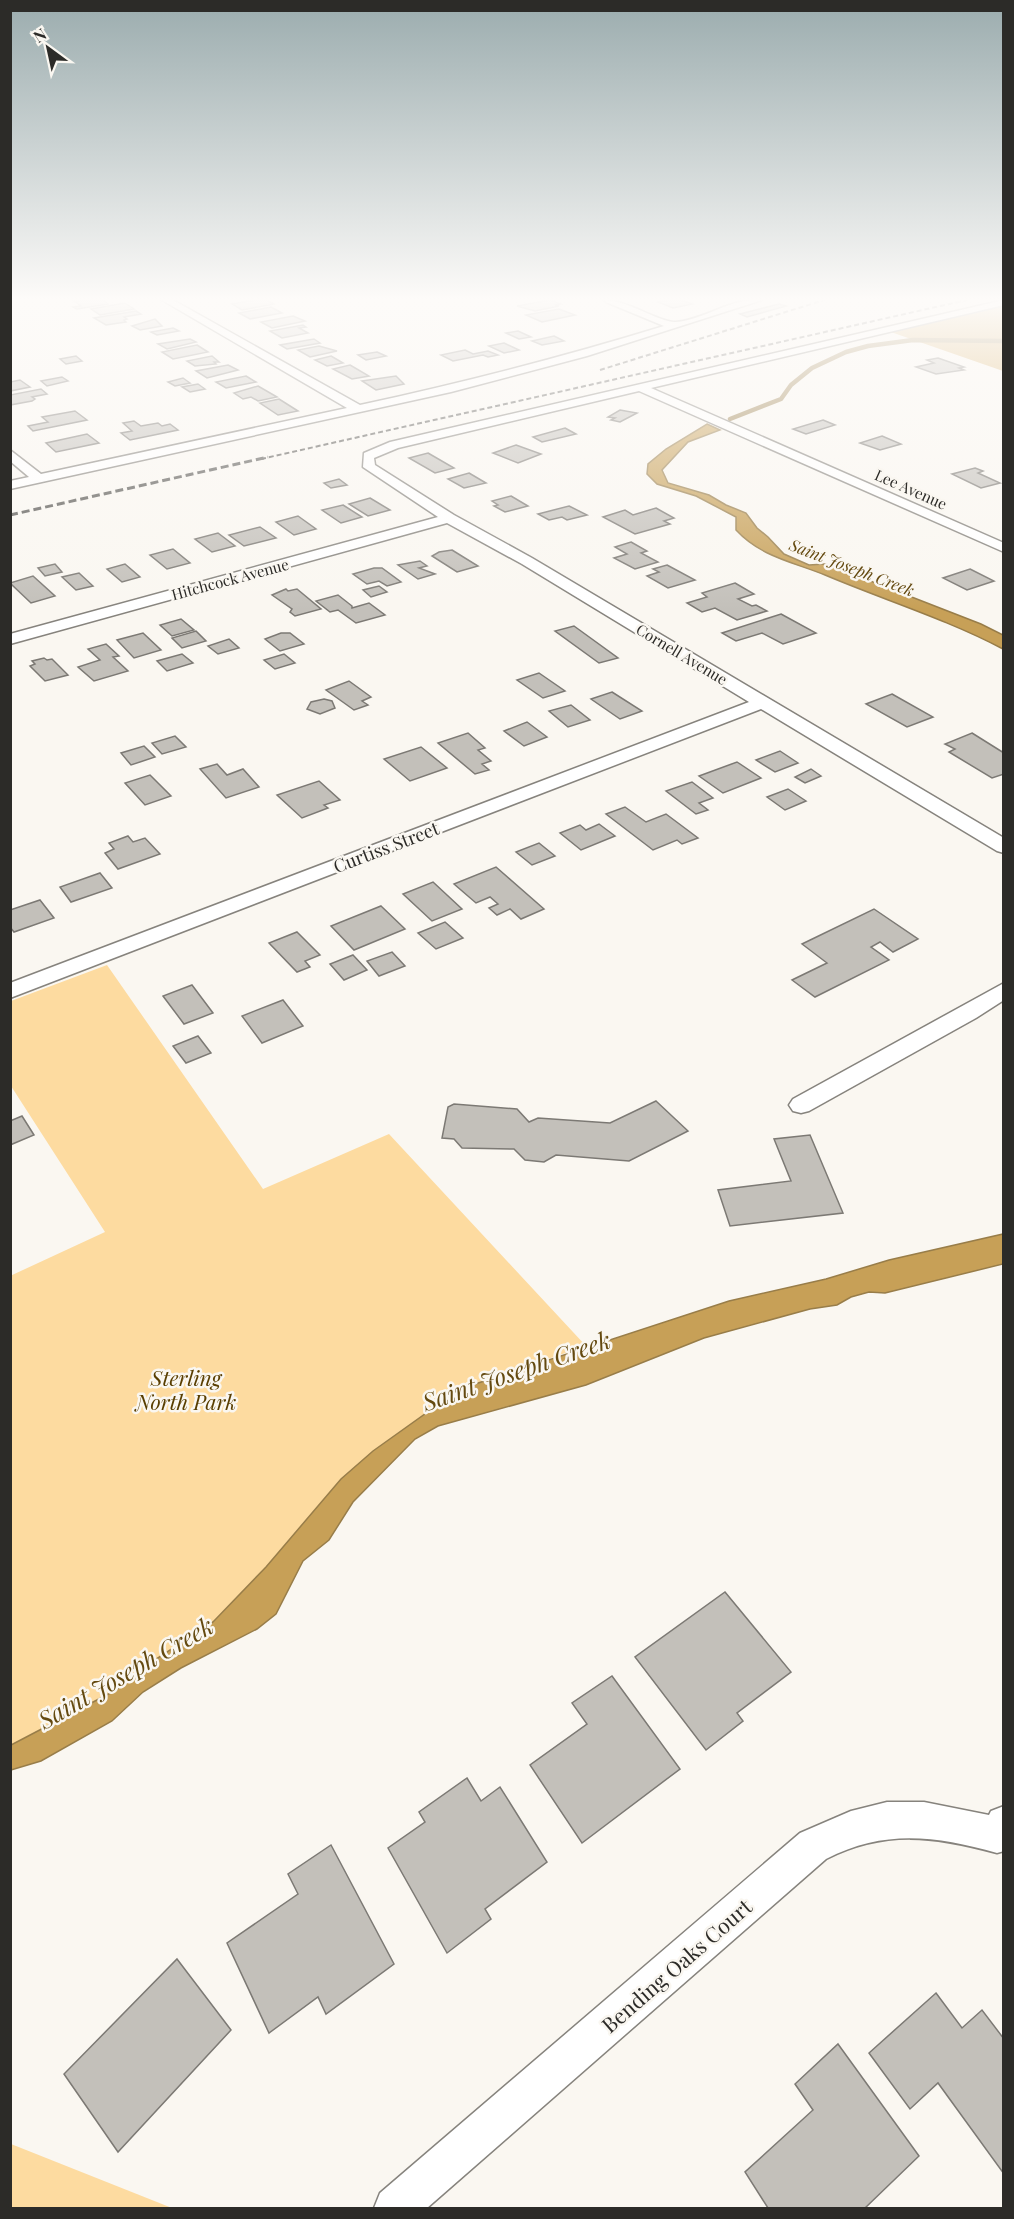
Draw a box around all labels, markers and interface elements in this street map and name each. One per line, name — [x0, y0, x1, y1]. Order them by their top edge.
north arrow — [18, 18, 78, 78]
text: N — [29, 23, 50, 47]
street label: Lee Avenue — [872, 464, 950, 514]
water label: Saint Joseph Creek — [786, 533, 917, 600]
street label: Hitchcock Avenue — [169, 554, 291, 604]
street label: Cornell Avenue — [633, 619, 731, 689]
street label: Curtiss Street — [330, 816, 443, 878]
water label: Saint Joseph Creek — [417, 1323, 614, 1418]
park label: Sterling North Park — [134, 1363, 236, 1415]
water label: Saint Joseph Creek — [31, 1609, 218, 1736]
street label: Bending Oaks Court — [595, 1892, 757, 2038]

